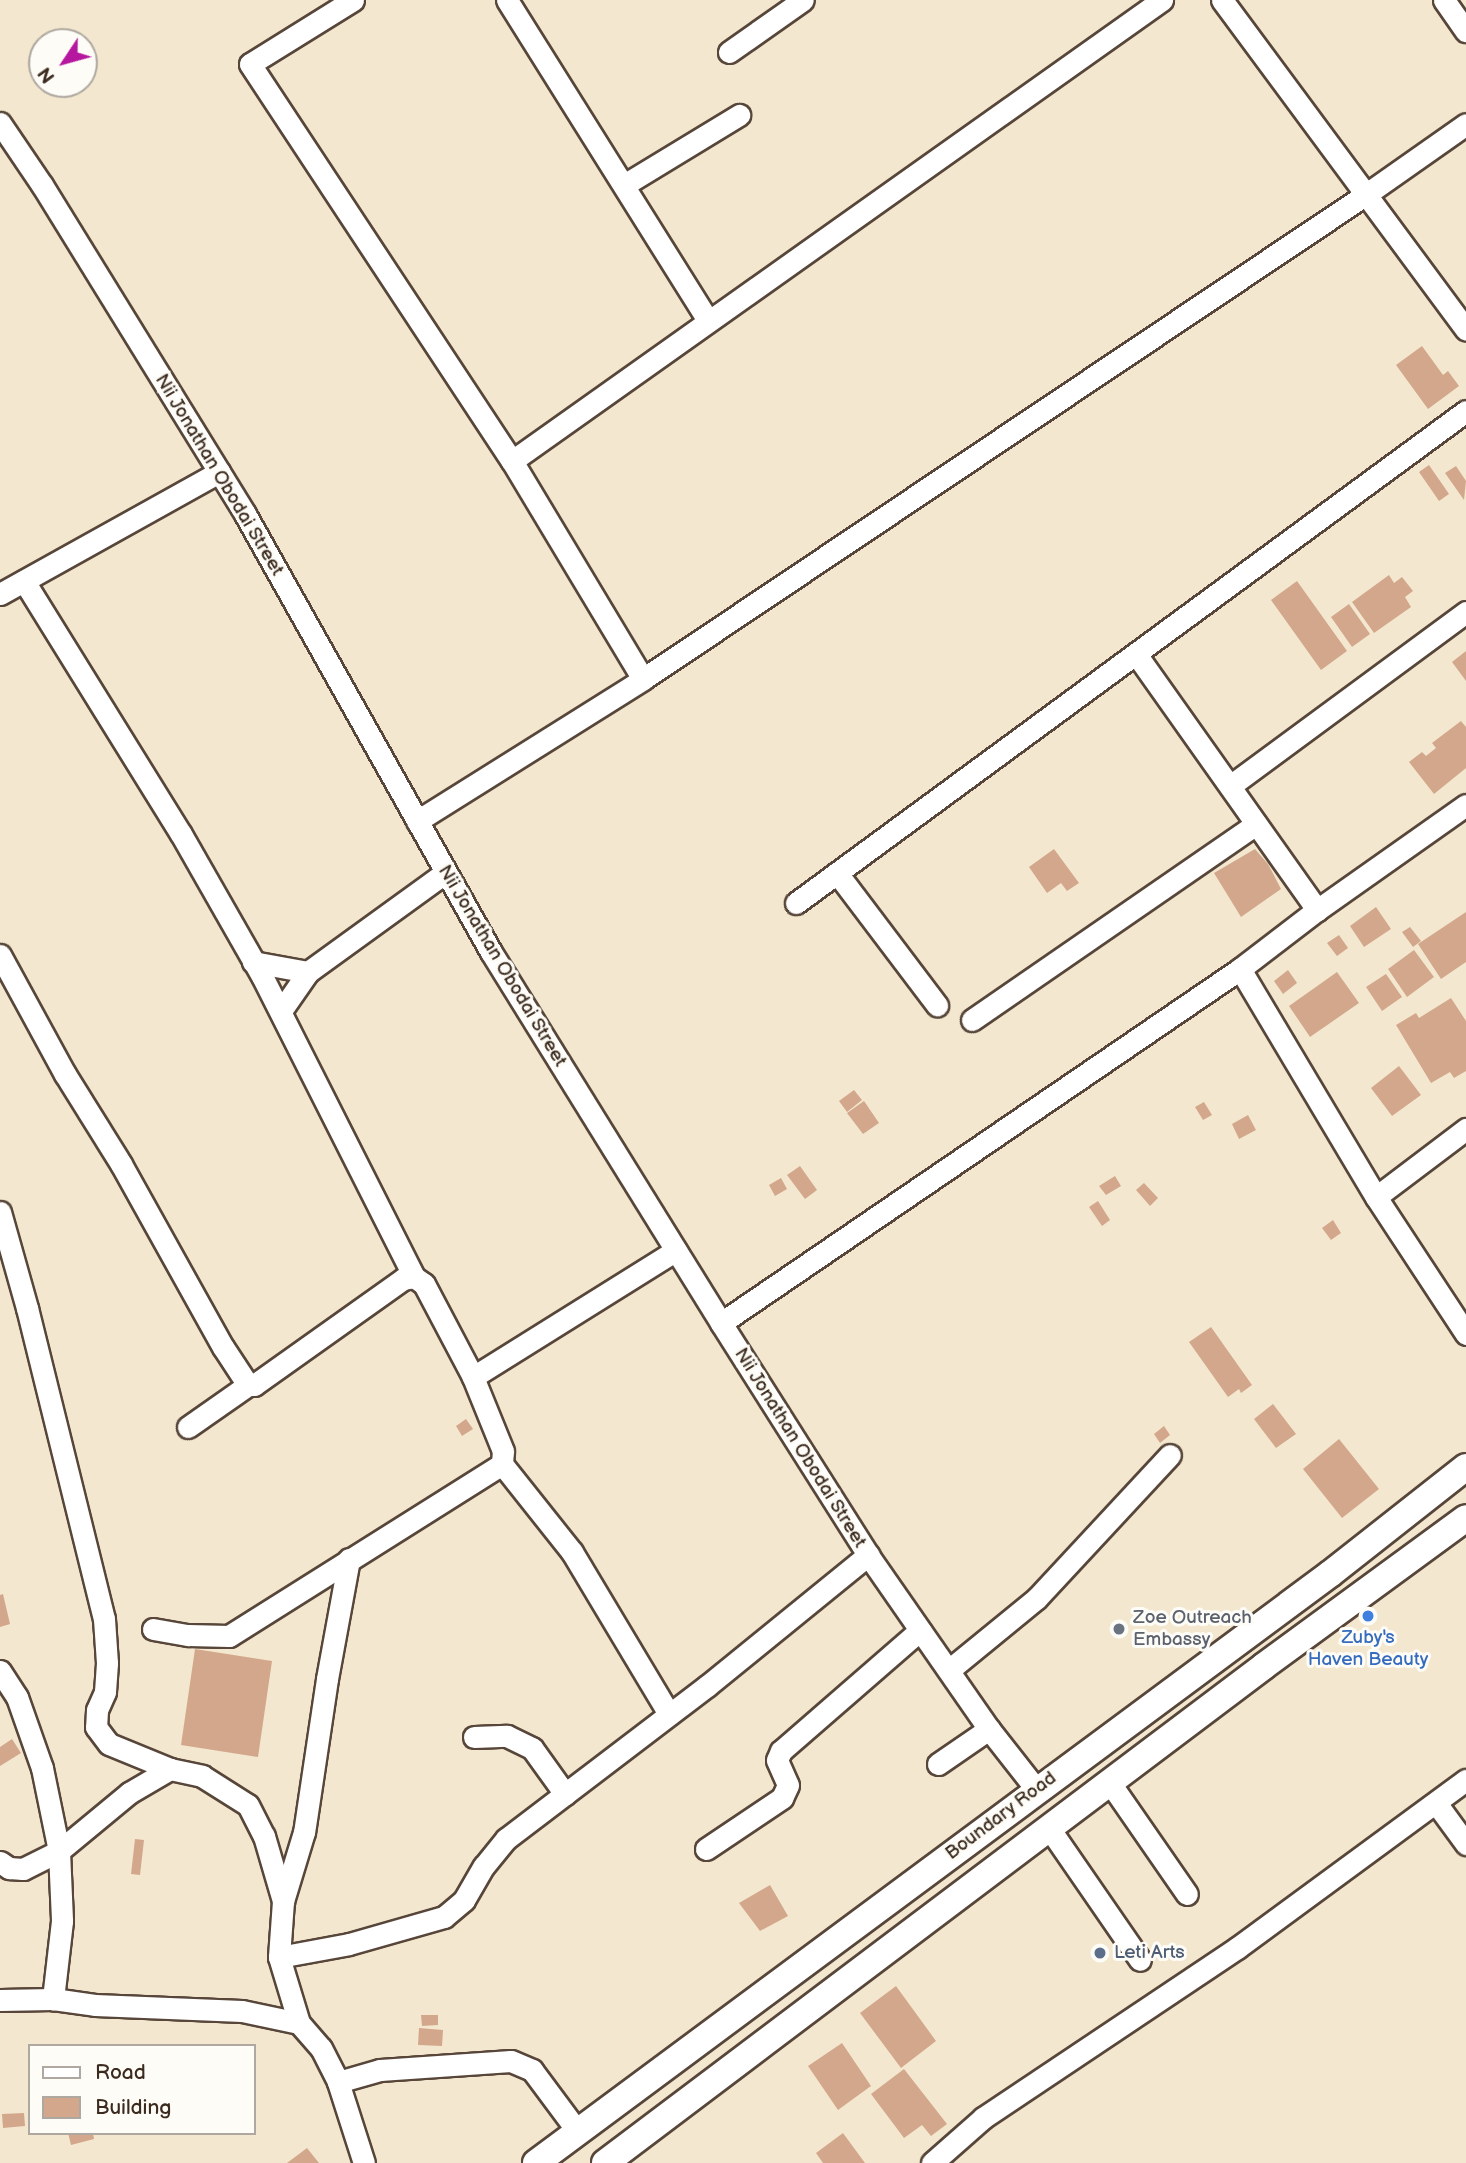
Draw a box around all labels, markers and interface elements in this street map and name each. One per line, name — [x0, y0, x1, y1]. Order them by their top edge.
north arrow — [28, 28, 98, 98]
text: N — [34, 62, 61, 87]
street label: Nii Jonathan Obodai Street — [149, 370, 289, 580]
street label: Nii Jonathan Obodai Street — [432, 861, 572, 1071]
street label: Nii Jonathan Obodai Street — [729, 1343, 871, 1553]
place label: Zoe Outreach Embassy — [1133, 1607, 1252, 1651]
marker: Zuby's Haven Beauty — [1360, 1608, 1376, 1624]
marker: Zoe Outreach Embassy — [1111, 1621, 1127, 1637]
place label: Zuby's Haven Beauty — [1308, 1627, 1428, 1671]
street label: Boundary Road — [941, 1767, 1061, 1865]
place label: Leti Arts — [1114, 1942, 1185, 1964]
marker: Leti Arts — [1092, 1945, 1108, 1961]
legend — [28, 2044, 256, 2135]
text: Road — [95, 2060, 146, 2085]
text: Building — [95, 2095, 171, 2120]

